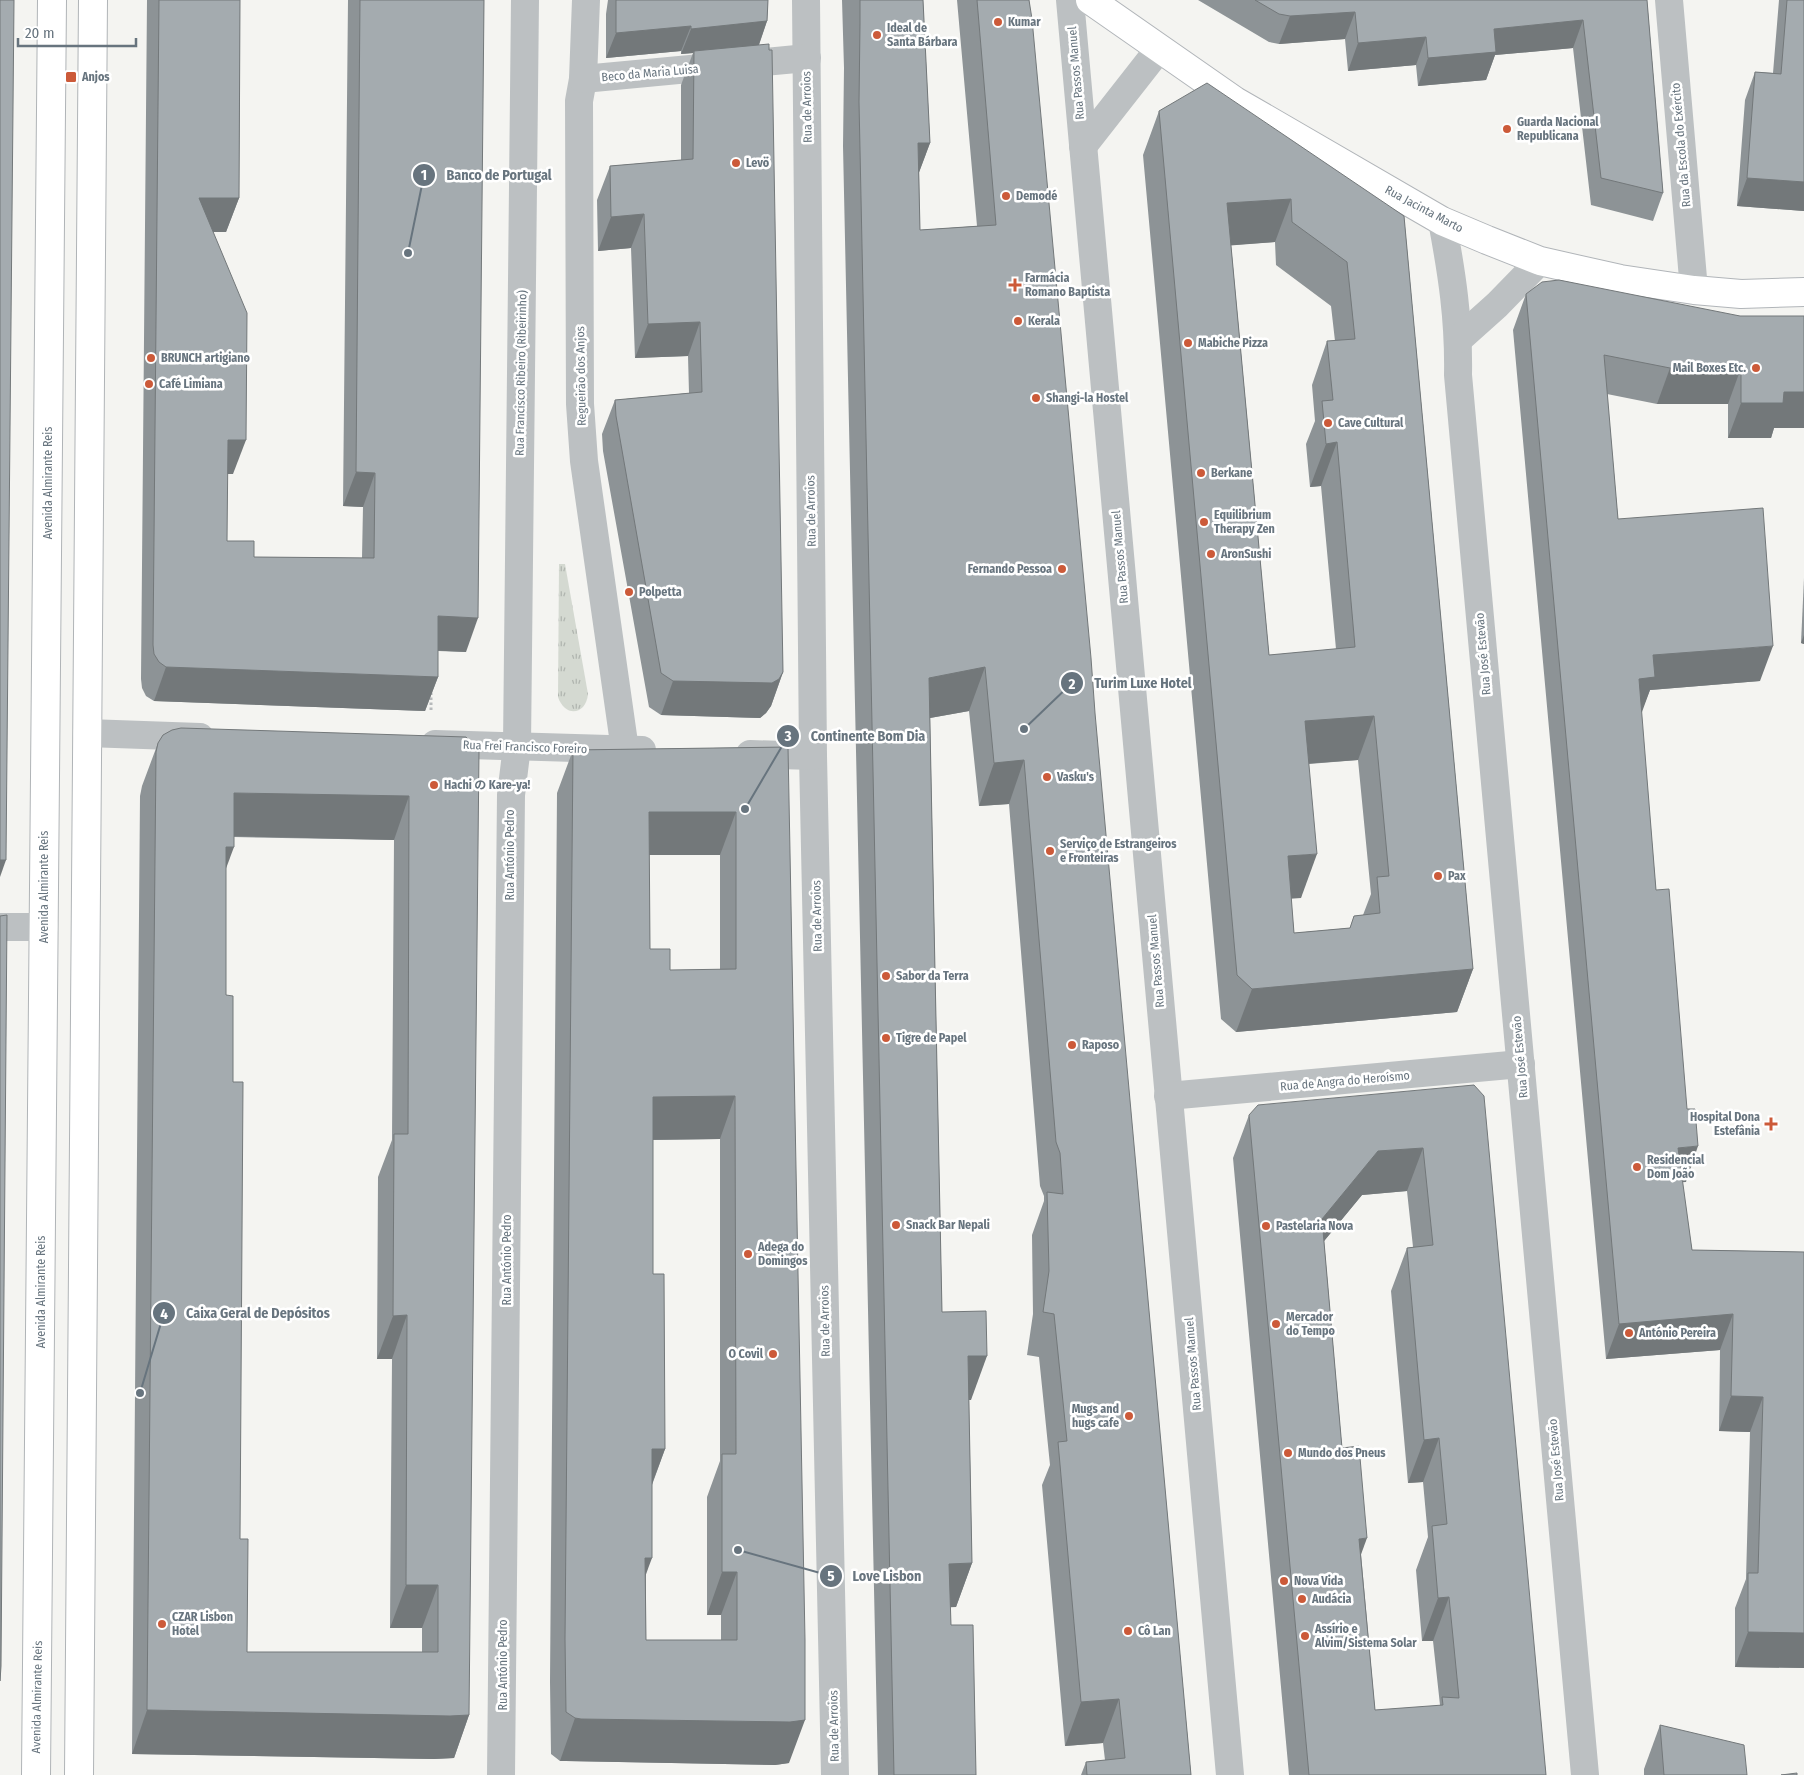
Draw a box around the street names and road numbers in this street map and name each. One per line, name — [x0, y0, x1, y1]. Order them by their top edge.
street label: Rua Passos Manuel — [1065, 26, 1087, 120]
street label: Beco da Maria Luisa — [601, 62, 699, 84]
street label: Rua de Arroios — [799, 71, 815, 143]
street label: Rua da Escola do Exército — [1669, 82, 1693, 208]
street label: Rua Jacinta Marto — [1383, 183, 1465, 235]
street label: Rua Francisco Ribeiro (Ribeirinho) — [513, 290, 529, 456]
street label: Regueirão dos Anjos — [573, 326, 589, 426]
street label: Avenida Almirante Reis — [41, 427, 55, 539]
street label: Rua de Arroios — [803, 475, 819, 547]
street label: Rua Passos Manuel — [1109, 510, 1131, 604]
street label: Rua José Estevão — [1472, 612, 1494, 696]
street label: Rua Frei Francisco Foreiro — [463, 738, 587, 756]
street label: Rua António Pedro — [503, 809, 517, 901]
street label: Avenida Almirante Reis — [37, 831, 51, 943]
street label: Rua de Arroios — [809, 880, 825, 952]
street label: Rua Passos Manuel — [1145, 914, 1167, 1008]
street label: Rua José Estevão — [1509, 1015, 1531, 1099]
street label: Rua de Angra do Heroísmo — [1280, 1068, 1410, 1094]
street label: Rua António Pedro — [500, 1214, 514, 1306]
street label: Avenida Almirante Reis — [34, 1236, 48, 1348]
street label: Rua de Arroios — [817, 1285, 833, 1357]
street label: Rua Passos Manuel — [1182, 1317, 1204, 1411]
street label: Rua José Estevão — [1545, 1418, 1567, 1502]
street label: Rua António Pedro — [496, 1619, 510, 1711]
street label: Avenida Almirante Reis — [29, 1641, 45, 1753]
street label: Rua de Arroios — [826, 1690, 842, 1762]

